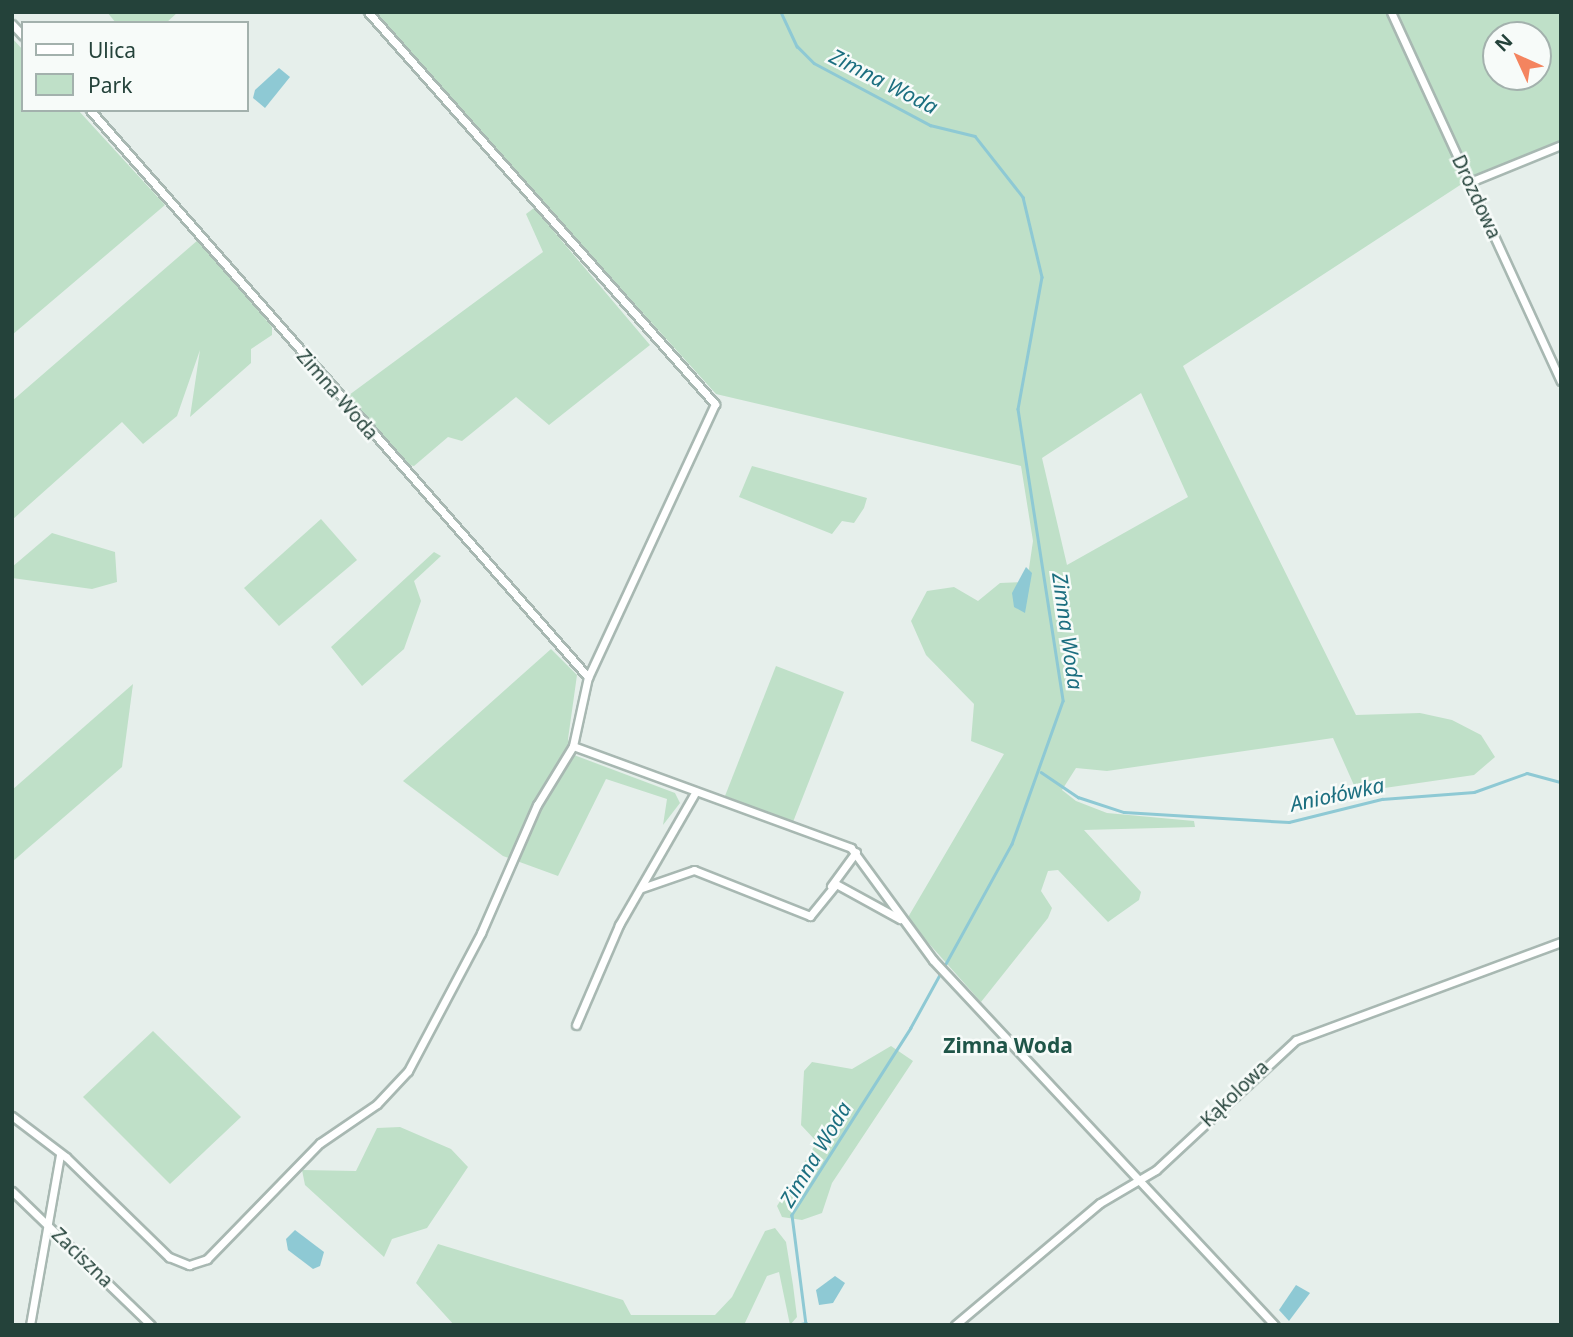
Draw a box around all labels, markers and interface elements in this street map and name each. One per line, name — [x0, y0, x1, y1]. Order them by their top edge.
legend — [21, 21, 248, 112]
north arrow — [1482, 21, 1552, 91]
text: N — [1489, 28, 1518, 57]
text: Ulica — [88, 36, 136, 64]
water label: Zimna Woda — [826, 43, 942, 119]
text: Park — [88, 71, 132, 99]
street label: Drozdowa — [1447, 151, 1505, 243]
street label: Zimna Woda — [292, 345, 382, 445]
water label: Zimna Woda — [1047, 571, 1089, 691]
water label: Aniołówka — [1288, 772, 1386, 816]
district label: Zimna Woda — [943, 1032, 1073, 1058]
street label: Kąkolowa — [1196, 1056, 1274, 1132]
water label: Zimna Woda — [774, 1097, 856, 1211]
street label: Zaciszna — [47, 1223, 117, 1293]

